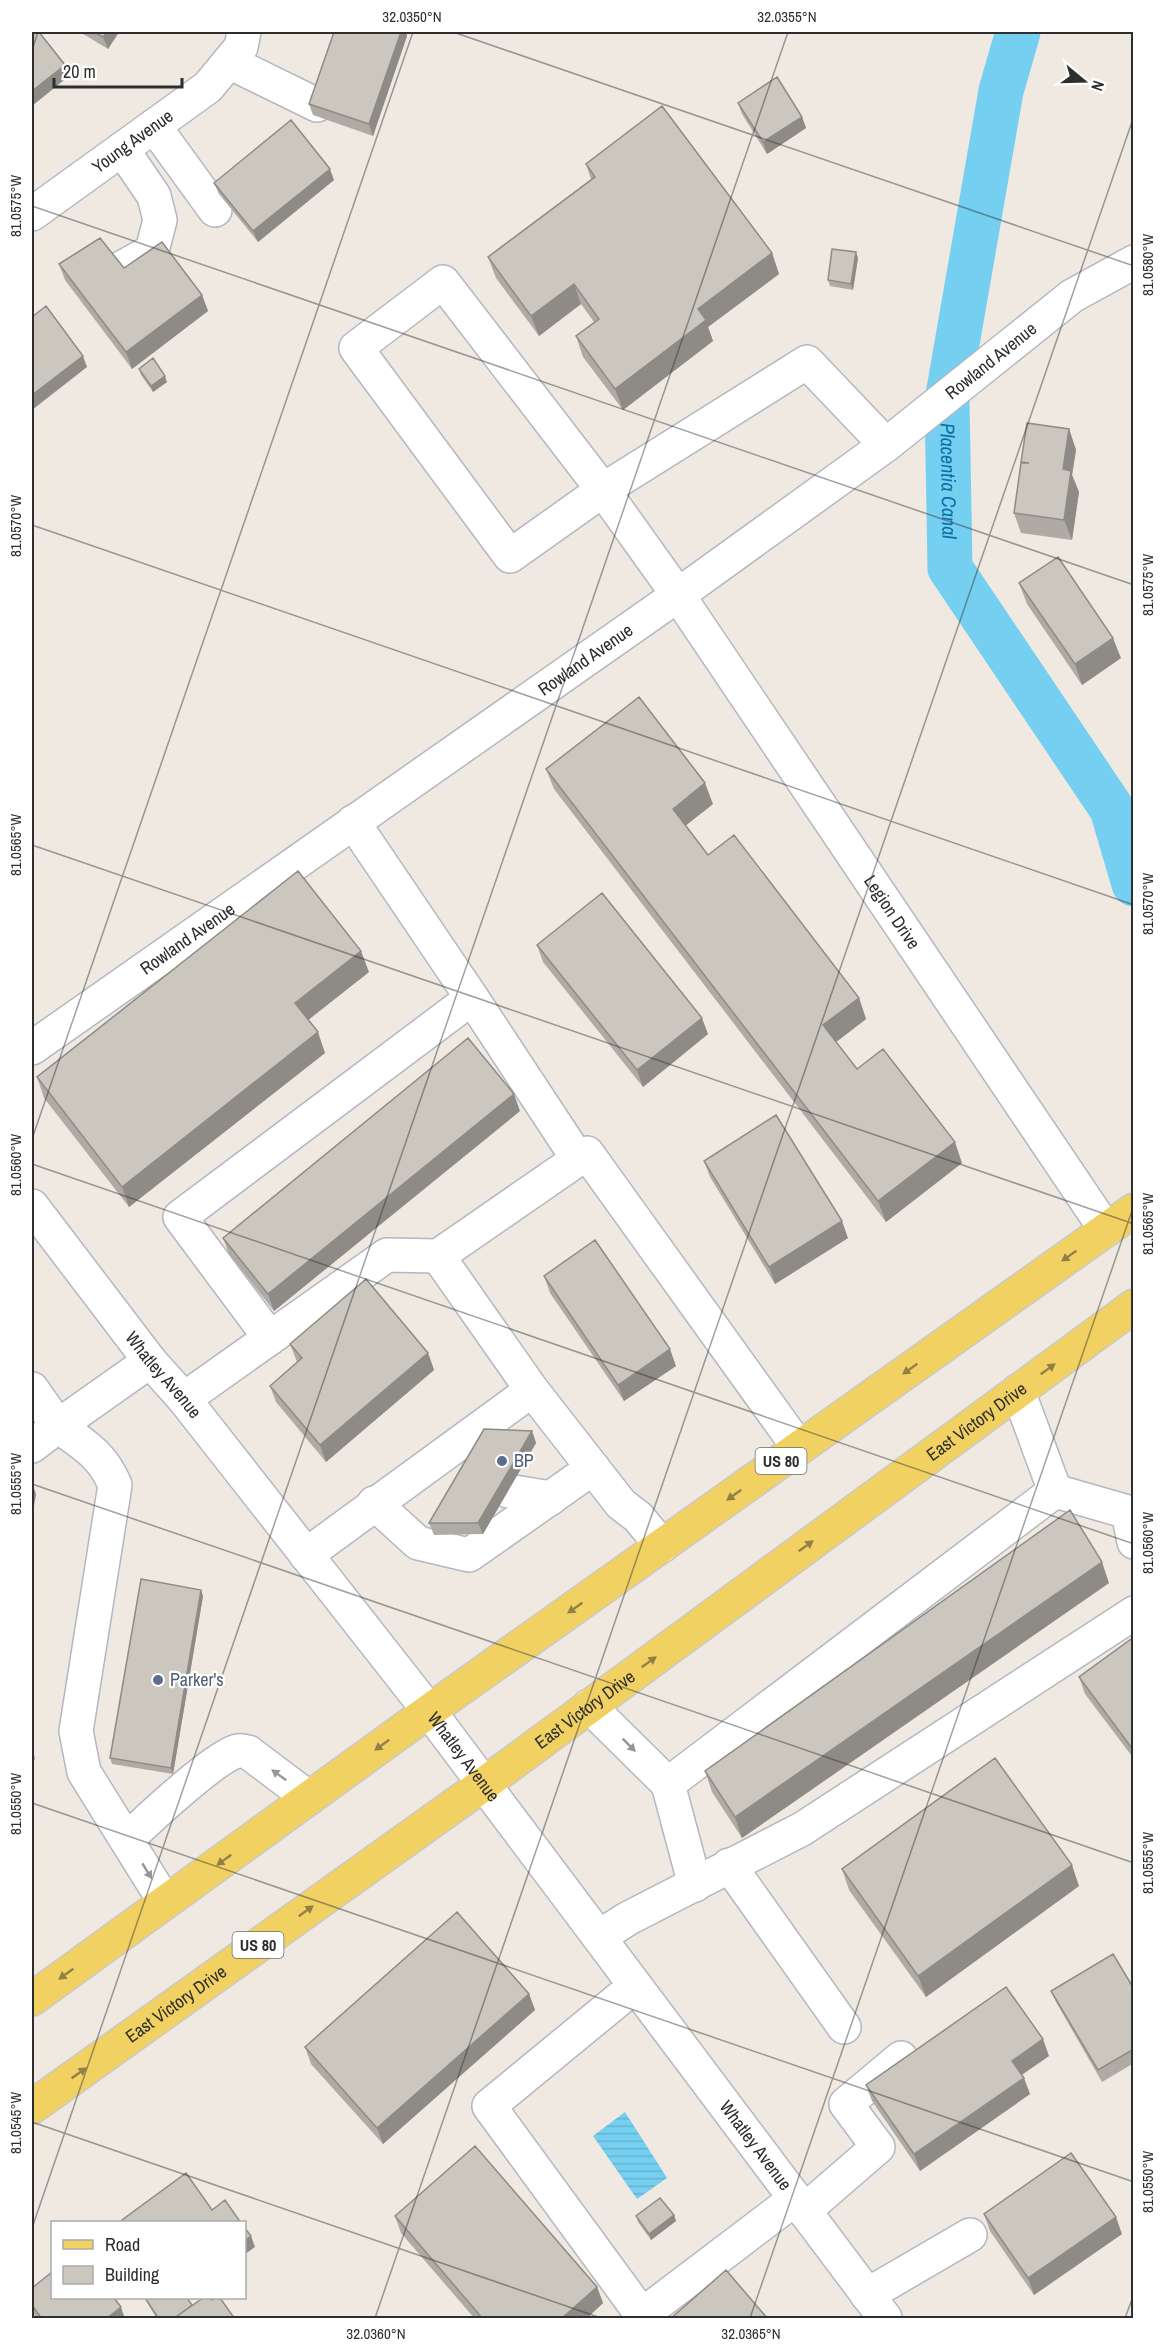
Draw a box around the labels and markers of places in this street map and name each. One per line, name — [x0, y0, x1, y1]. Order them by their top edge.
place label: BP — [514, 1448, 534, 1473]
marker: BP — [495, 1454, 509, 1468]
place label: Parker's — [170, 1667, 224, 1692]
marker: Parker's — [151, 1673, 165, 1687]

